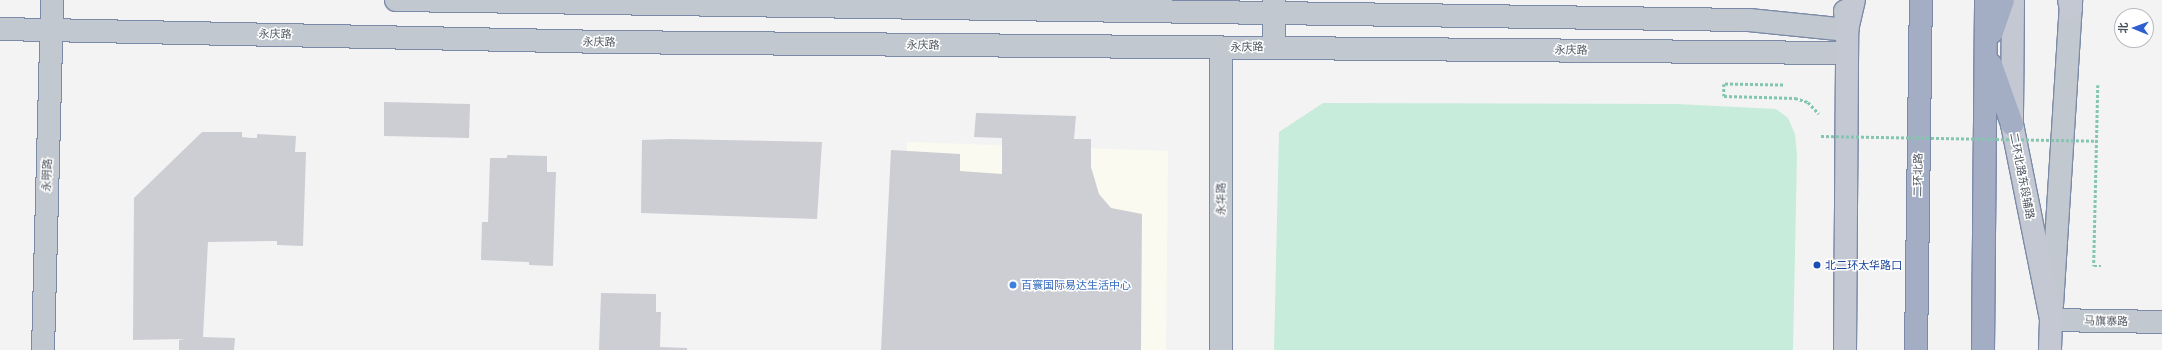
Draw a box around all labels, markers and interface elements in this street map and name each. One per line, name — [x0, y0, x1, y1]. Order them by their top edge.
north arrow — [2114, 8, 2154, 48]
text: 北 — [2115, 22, 2130, 33]
street label: 永庆路 — [258, 27, 292, 41]
street label: 永庆路 — [582, 35, 616, 49]
street label: 永庆路 — [906, 38, 940, 52]
street label: 永庆路 — [1230, 40, 1264, 54]
street label: 永庆路 — [1554, 43, 1588, 57]
street label: 二环北路东段辅路 — [2007, 132, 2037, 220]
street label: 二环北路 — [1911, 153, 1925, 197]
street label: 永明路 — [40, 158, 54, 192]
street label: 永华路 — [1214, 183, 1228, 215]
place label: 北二环太华路口 — [1825, 258, 1902, 272]
marker: 北二环太华路口 — [1812, 260, 1822, 270]
place label: 百寰国际易达生活中心 — [1021, 278, 1131, 292]
marker: 百寰国际易达生活中心 — [1008, 280, 1018, 290]
street label: 马旗寨路 — [2084, 314, 2128, 328]

